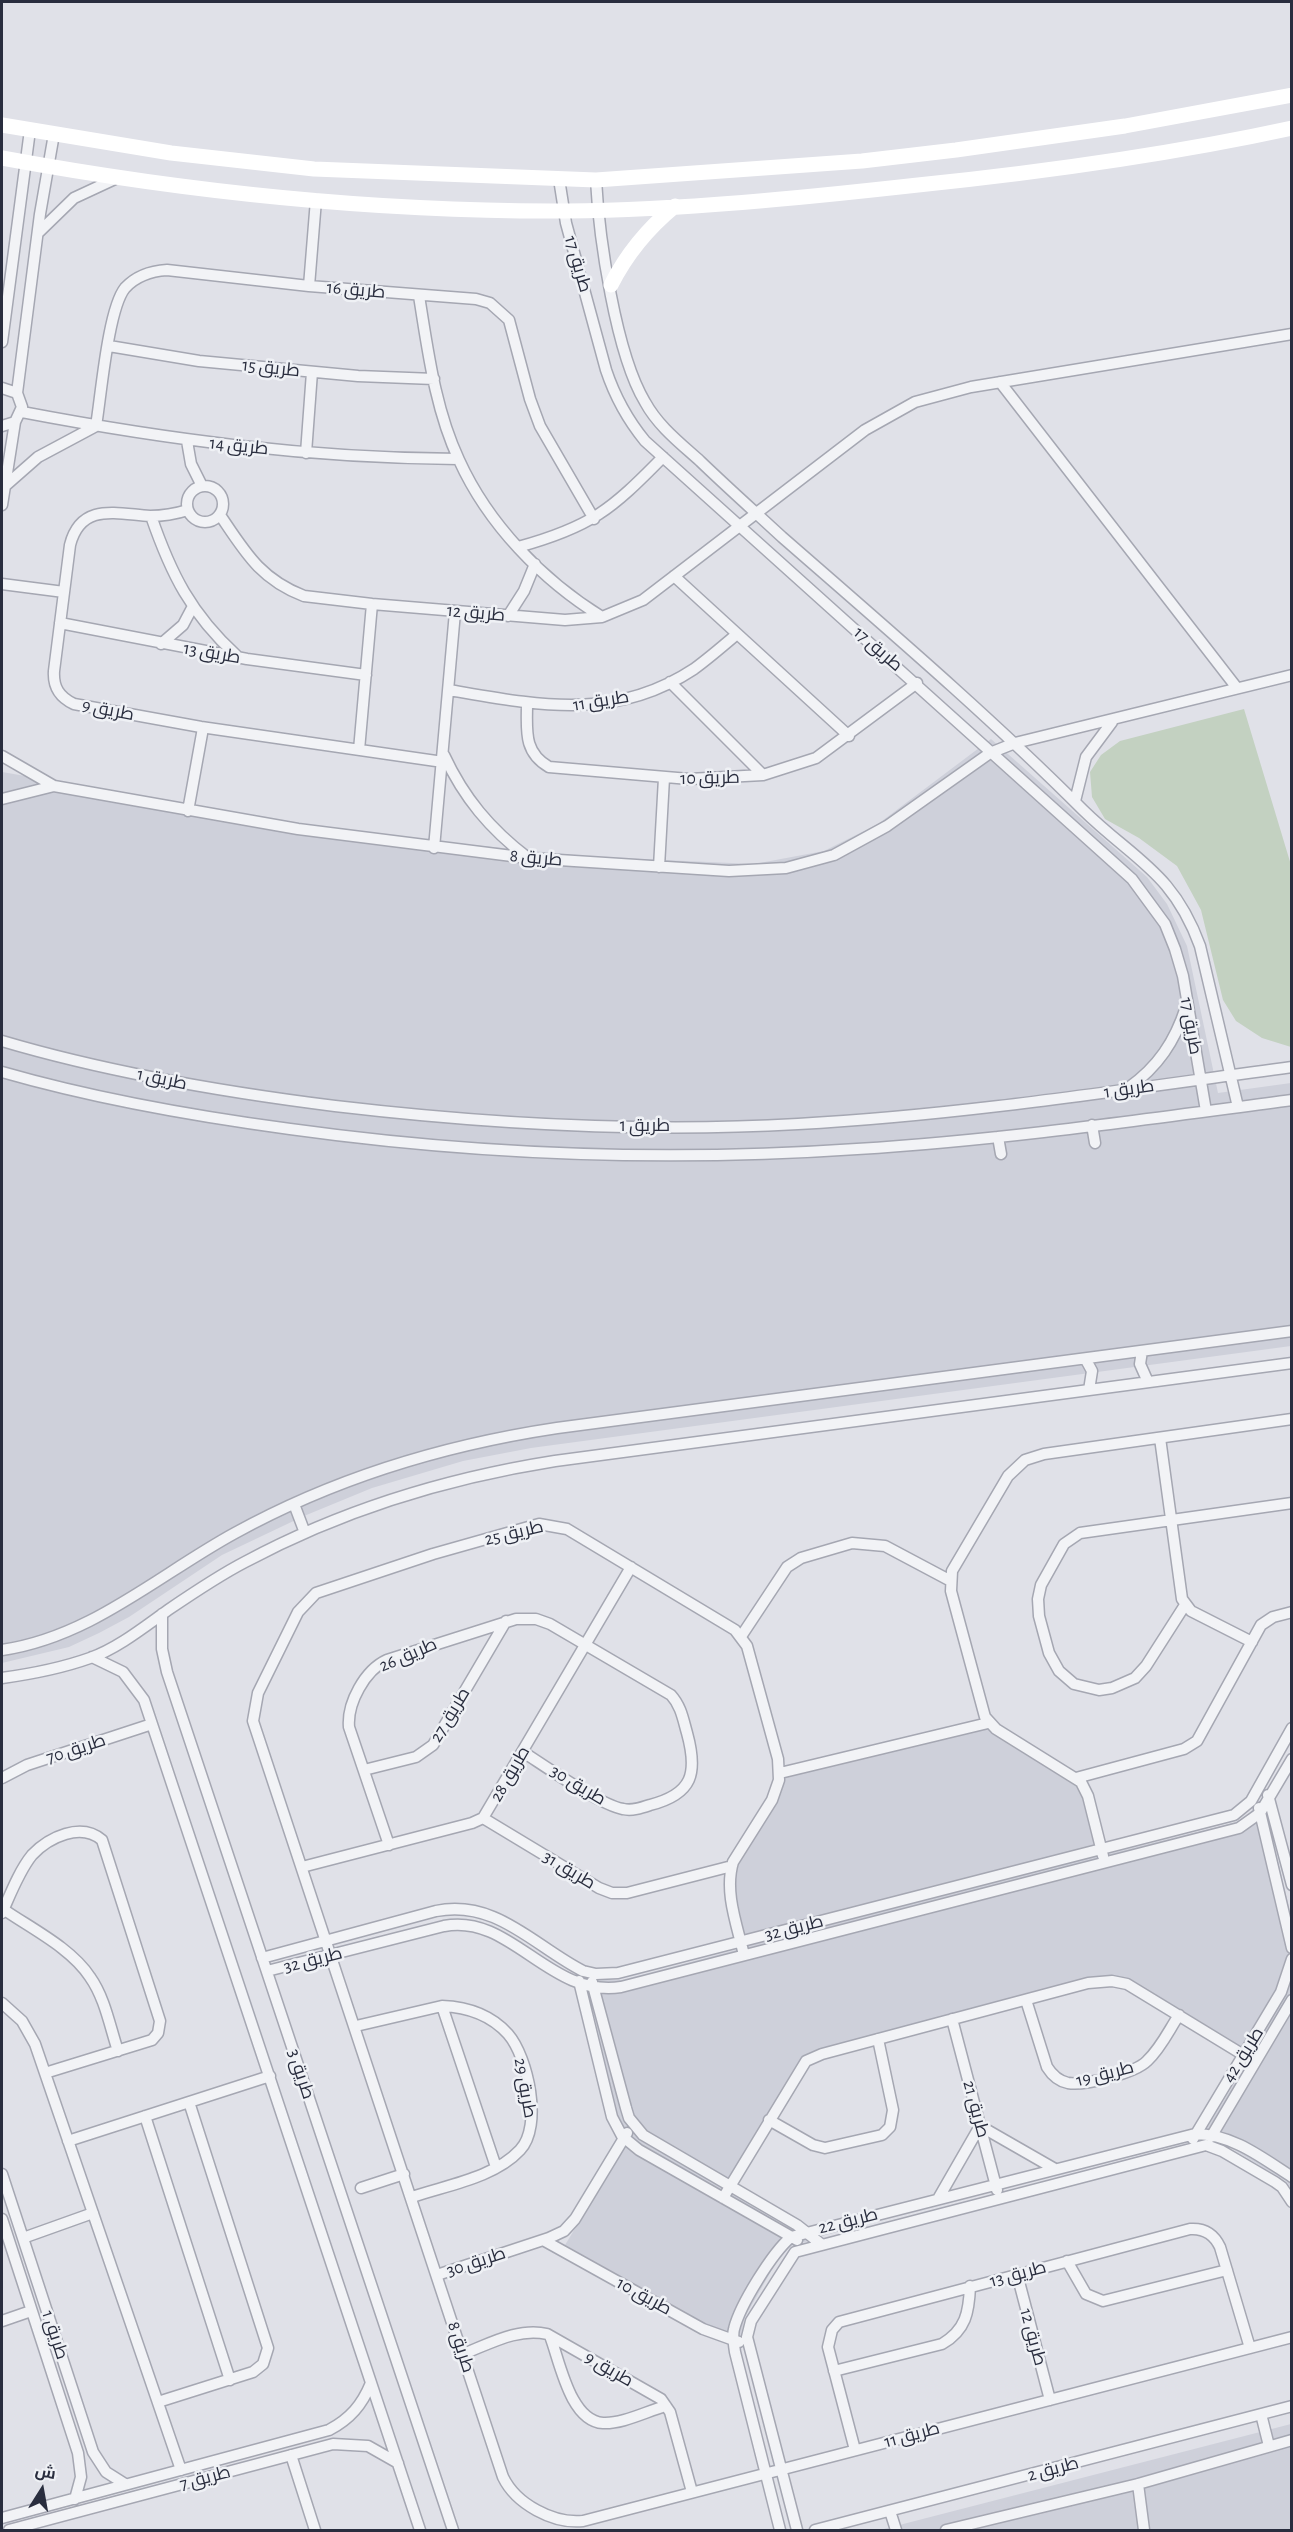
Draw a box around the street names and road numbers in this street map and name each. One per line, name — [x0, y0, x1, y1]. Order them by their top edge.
street label: طريق 17 — [560, 233, 596, 295]
street label: طريق 16 — [326, 277, 386, 303]
street label: طريق 15 — [241, 354, 301, 382]
street label: طريق 14 — [209, 432, 269, 460]
street label: طريق 12 — [446, 600, 506, 626]
street label: طريق 17 — [849, 622, 907, 676]
street label: طريق 13 — [182, 637, 242, 669]
street label: طريق 11 — [571, 686, 631, 716]
street label: طريق 9 — [80, 694, 136, 726]
street label: طريق 10 — [680, 767, 740, 789]
street label: طريق 8 — [509, 845, 563, 871]
street label: طريق 17 — [1175, 996, 1207, 1056]
street label: طريق 1 — [135, 1063, 189, 1095]
street label: طريق 1 — [1103, 1075, 1155, 1103]
street label: طريق 1 — [620, 1115, 670, 1137]
street label: طريق 25 — [482, 1516, 546, 1550]
street label: طريق 26 — [376, 1633, 440, 1677]
street label: طريق 27 — [425, 1684, 475, 1746]
street label: طريق 70 — [44, 1729, 108, 1769]
street label: طريق 28 — [485, 1742, 535, 1806]
street label: طريق 30 — [546, 1760, 610, 1810]
street label: طريق 31 — [539, 1846, 599, 1894]
street label: طريق 32 — [762, 1910, 826, 1946]
street label: طريق 32 — [281, 1942, 345, 1978]
street label: طريق 42 — [1218, 2023, 1268, 2087]
street label: طريق 3 — [283, 2046, 319, 2102]
street label: طريق 29 — [509, 2056, 541, 2120]
street label: طريق 19 — [1074, 2056, 1136, 2092]
street label: طريق 21 — [958, 2078, 994, 2140]
street label: طريق 22 — [816, 2203, 880, 2239]
street label: طريق 30 — [444, 2242, 508, 2282]
street label: طريق 13 — [987, 2256, 1049, 2292]
street label: طريق 10 — [613, 2272, 675, 2320]
street label: طريق 12 — [1015, 2306, 1051, 2368]
street label: طريق 1 — [37, 2308, 73, 2362]
street label: طريق 8 — [443, 2319, 479, 2375]
street label: طريق 9 — [581, 2347, 637, 2391]
street label: طريق 11 — [882, 2417, 942, 2453]
street label: طريق 2 — [1025, 2452, 1081, 2486]
street label: طريق 7 — [177, 2461, 233, 2495]

